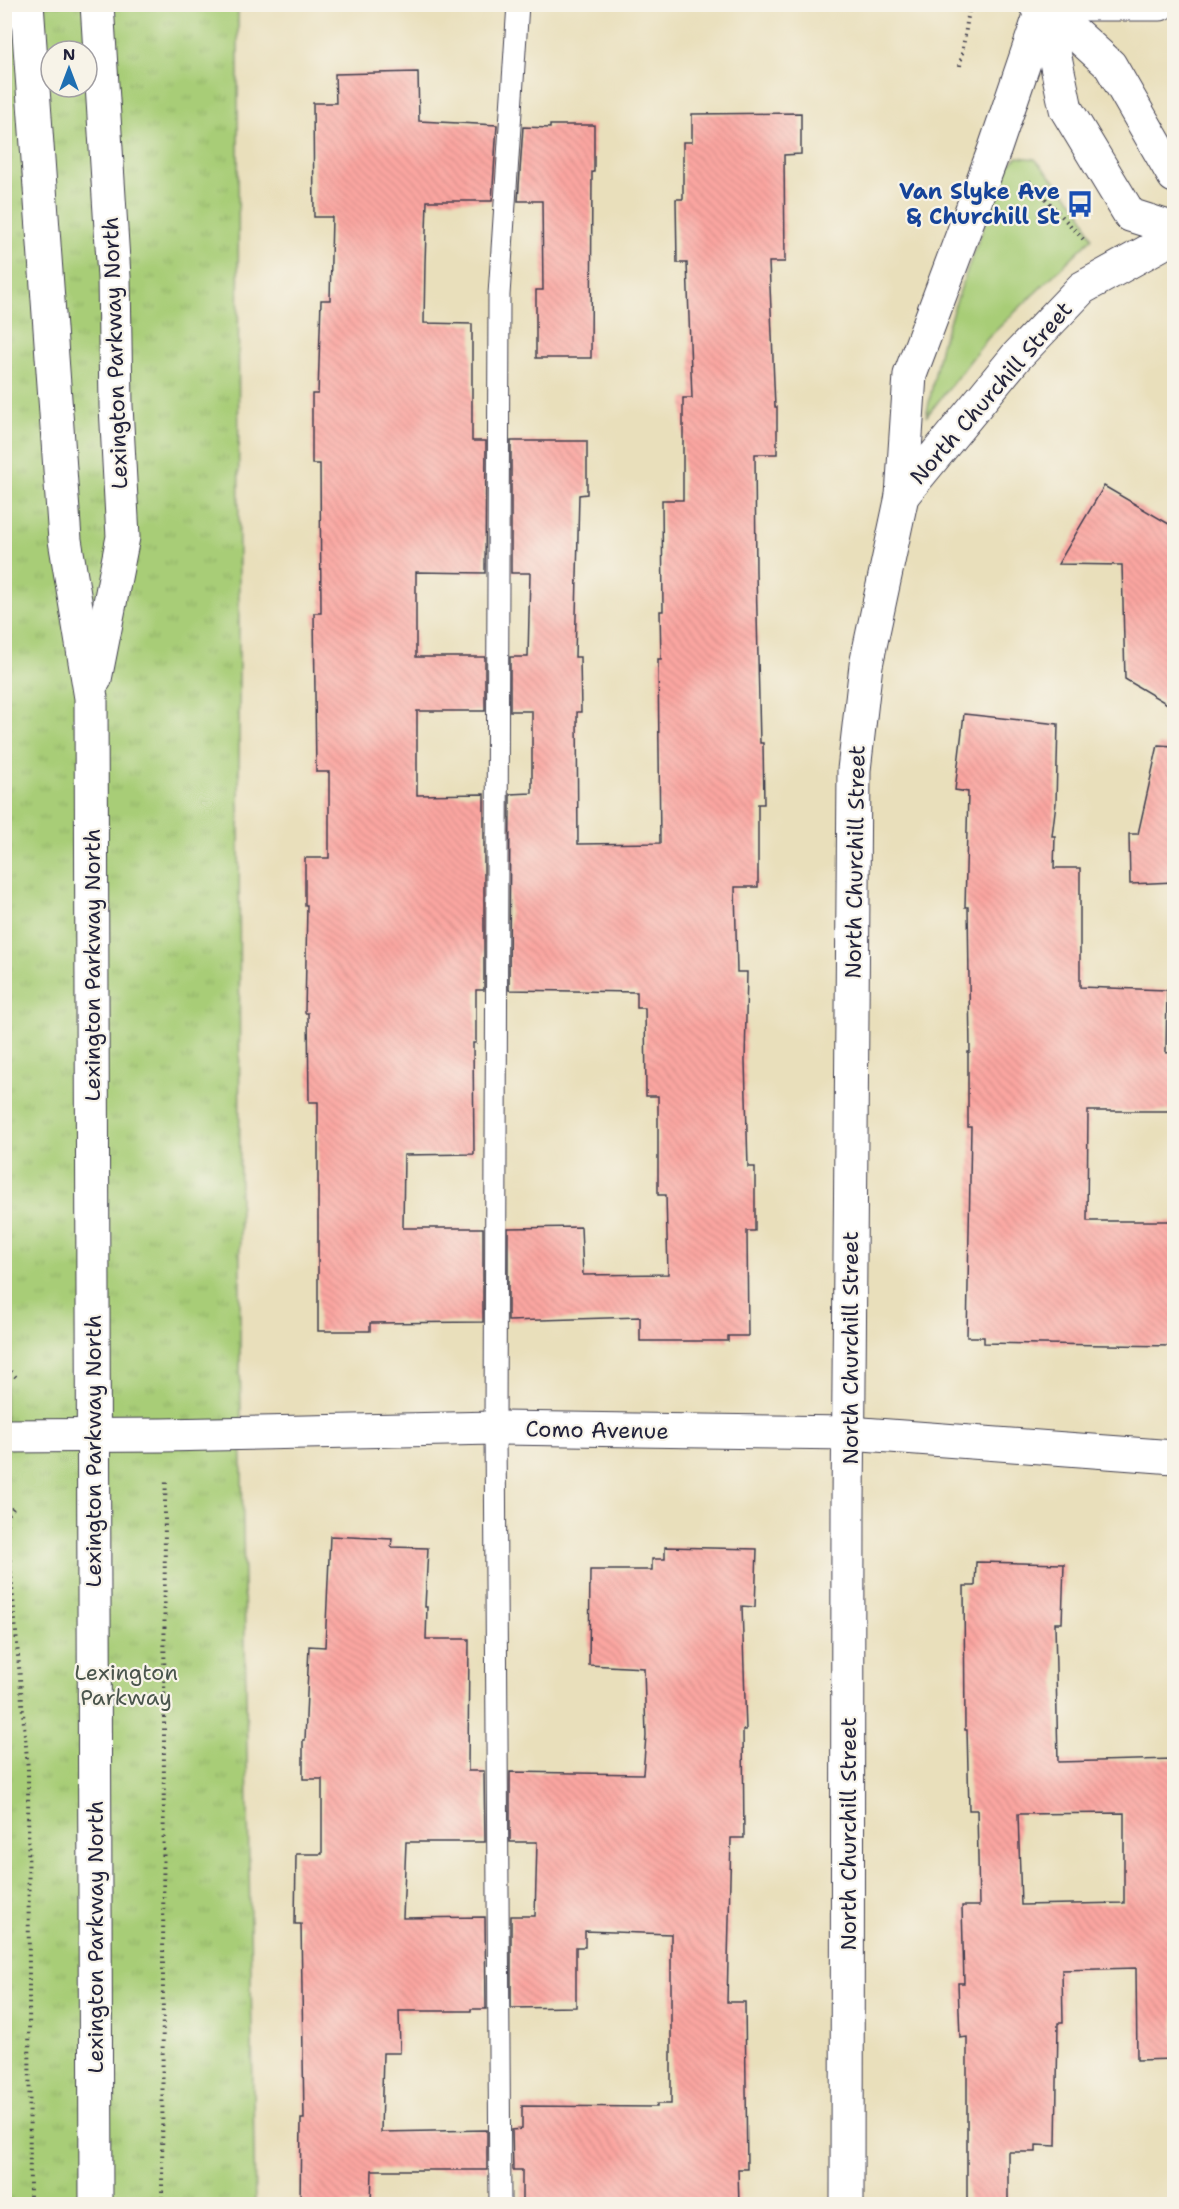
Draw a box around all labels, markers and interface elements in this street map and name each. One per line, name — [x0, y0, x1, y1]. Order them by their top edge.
north arrow — [39, 39, 99, 99]
text: N — [63, 44, 75, 65]
place label: Van Slyke Ave & Churchill St — [899, 177, 1060, 231]
bus stop icon: Van Slyke Ave & Churchill St — [1065, 189, 1095, 219]
street label: Lexington Parkway North — [96, 216, 134, 490]
street label: North Churchill Street — [903, 295, 1079, 491]
street label: North Churchill Street — [838, 745, 872, 979]
street label: Lexington Parkway North — [78, 829, 107, 1101]
street label: North Churchill Street — [836, 1231, 865, 1465]
street label: Lexington Parkway North — [79, 1315, 108, 1587]
street label: Como Avenue — [525, 1414, 669, 1446]
park label: Lexington Parkway — [74, 1658, 178, 1712]
street label: North Churchill Street — [834, 1717, 863, 1951]
street label: Lexington Parkway North — [81, 1801, 110, 2073]

